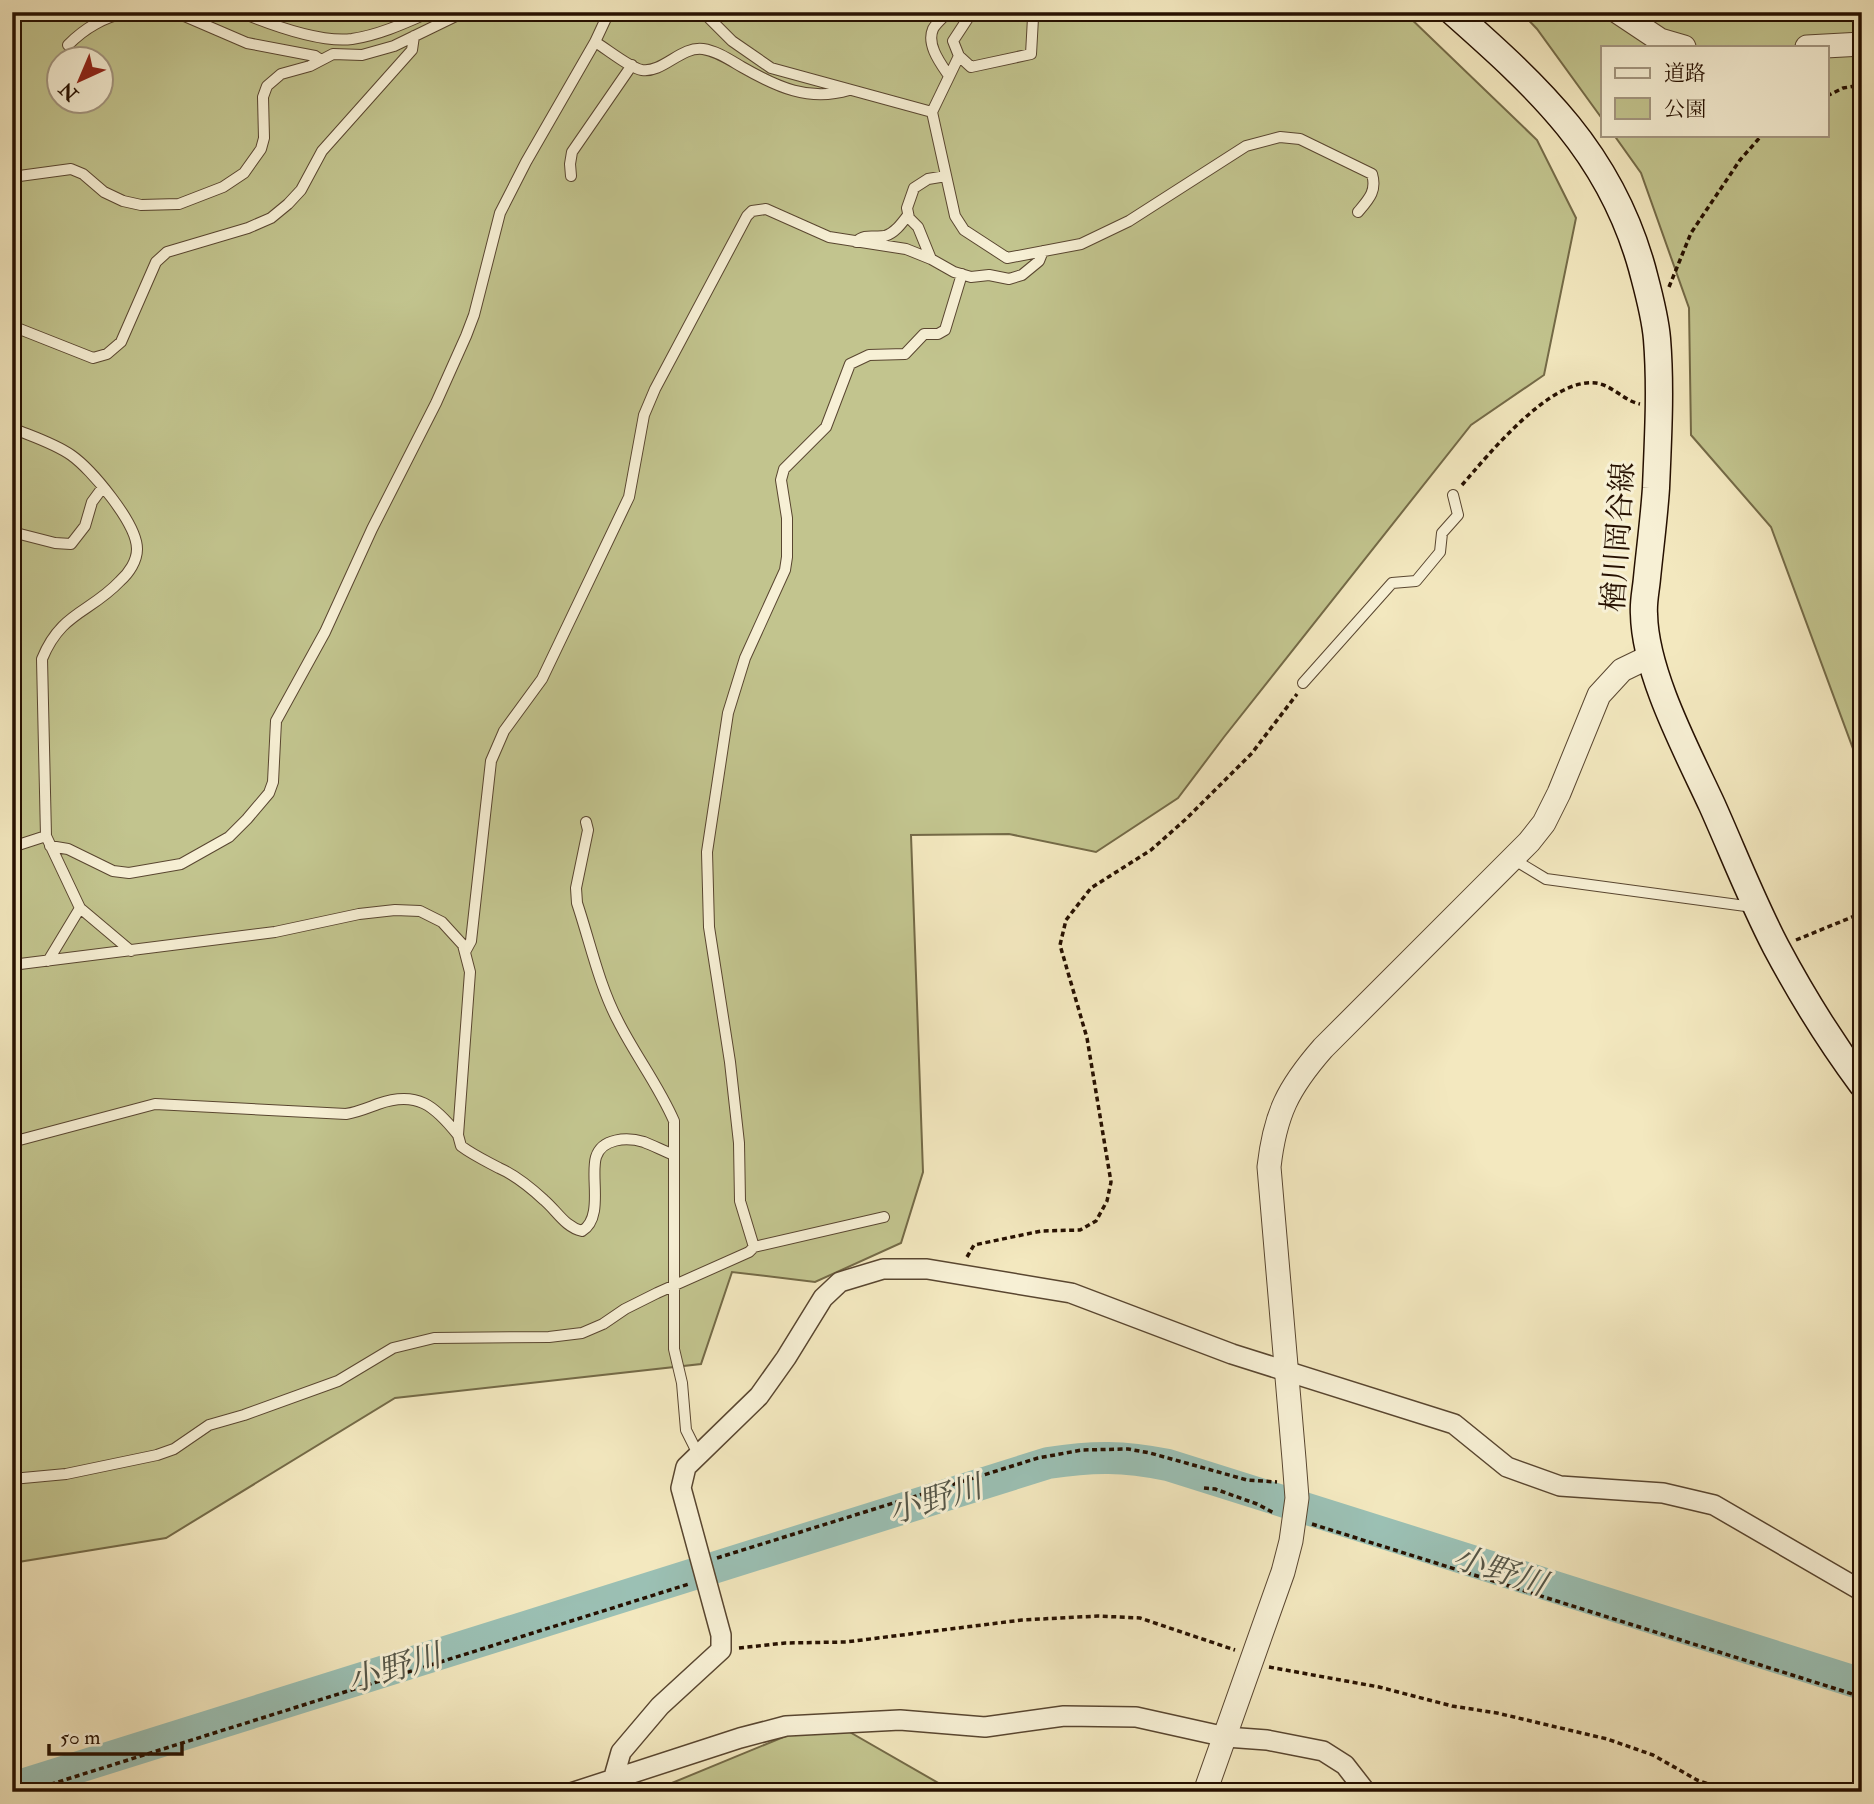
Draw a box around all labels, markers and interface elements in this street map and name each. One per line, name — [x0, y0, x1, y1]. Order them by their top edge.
north arrow — [46, 46, 116, 116]
legend — [1601, 46, 1828, 136]
text: 道路 — [1664, 60, 1706, 87]
text: N — [54, 76, 84, 107]
text: 公園 — [1664, 96, 1706, 123]
street label: 楢川岡谷線 — [1595, 461, 1642, 613]
water label: 小野川 — [884, 1466, 990, 1533]
water label: 小野川 — [1448, 1537, 1554, 1606]
water label: 小野川 — [343, 1635, 449, 1702]
scale bar — [49, 1713, 182, 1757]
text: 50 m — [60, 1724, 101, 1751]

